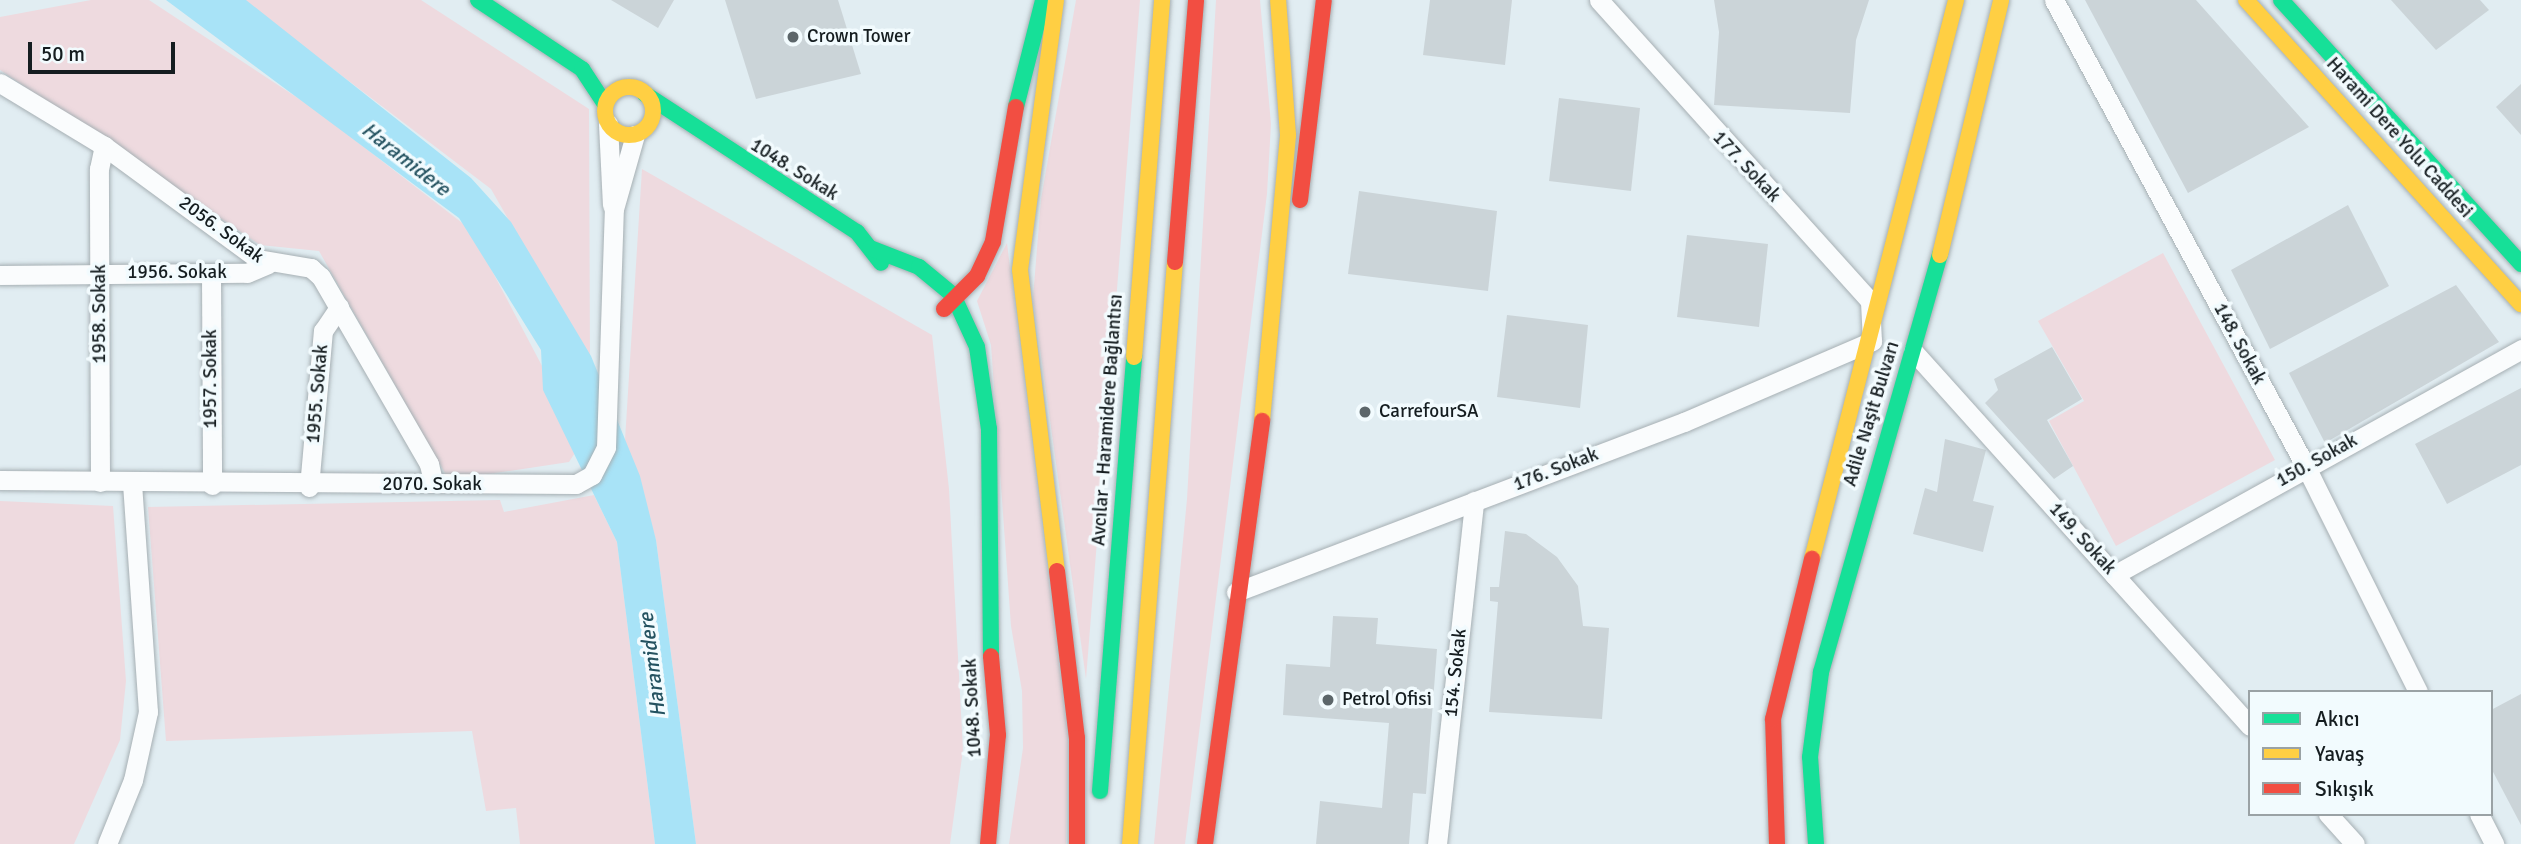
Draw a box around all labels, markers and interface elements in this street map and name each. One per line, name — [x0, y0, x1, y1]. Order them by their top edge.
place label: Crown Tower — [807, 26, 911, 48]
scale bar — [32, 28, 178, 72]
marker: Crown Tower — [785, 29, 801, 45]
text: 50 m — [41, 41, 85, 67]
street label: Harami Dere Yolu Caddesi — [2321, 53, 2477, 223]
water label: Haramidere — [357, 117, 455, 201]
street label: 177. Sokak — [1707, 127, 1785, 207]
street label: 1048. Sokak — [746, 134, 842, 206]
street label: 2056. Sokak — [174, 192, 268, 268]
street label: 1956. Sokak — [127, 262, 227, 284]
street label: 1958. Sokak — [89, 264, 111, 364]
street label: Avcılar - Haramidere Bağlantısı — [1088, 293, 1128, 547]
street label: 148. Sokak — [2208, 299, 2270, 389]
street label: 1957. Sokak — [200, 329, 222, 429]
street label: Adile Naşit Bulvarı — [1839, 339, 1905, 489]
street label: 1955. Sokak — [302, 344, 334, 444]
place label: CarrefourSA — [1379, 401, 1479, 423]
marker: CarrefourSA — [1357, 404, 1373, 420]
street label: 150. Sokak — [2273, 429, 2361, 493]
street label: 176. Sokak — [1510, 443, 1602, 497]
street label: 2070. Sokak — [382, 474, 482, 496]
street label: 149. Sokak — [2044, 498, 2120, 580]
water label: Haramidere — [633, 611, 671, 719]
street label: 154. Sokak — [1440, 628, 1472, 718]
street label: 1048. Sokak — [959, 658, 987, 758]
place label: Petrol Ofisi — [1342, 689, 1432, 711]
legend — [2248, 690, 2493, 816]
marker: Petrol Ofisi — [1320, 692, 1336, 708]
text: Akıcı — [2315, 706, 2360, 732]
text: Yavaş — [2315, 741, 2364, 767]
text: Sıkışık — [2315, 776, 2374, 802]

